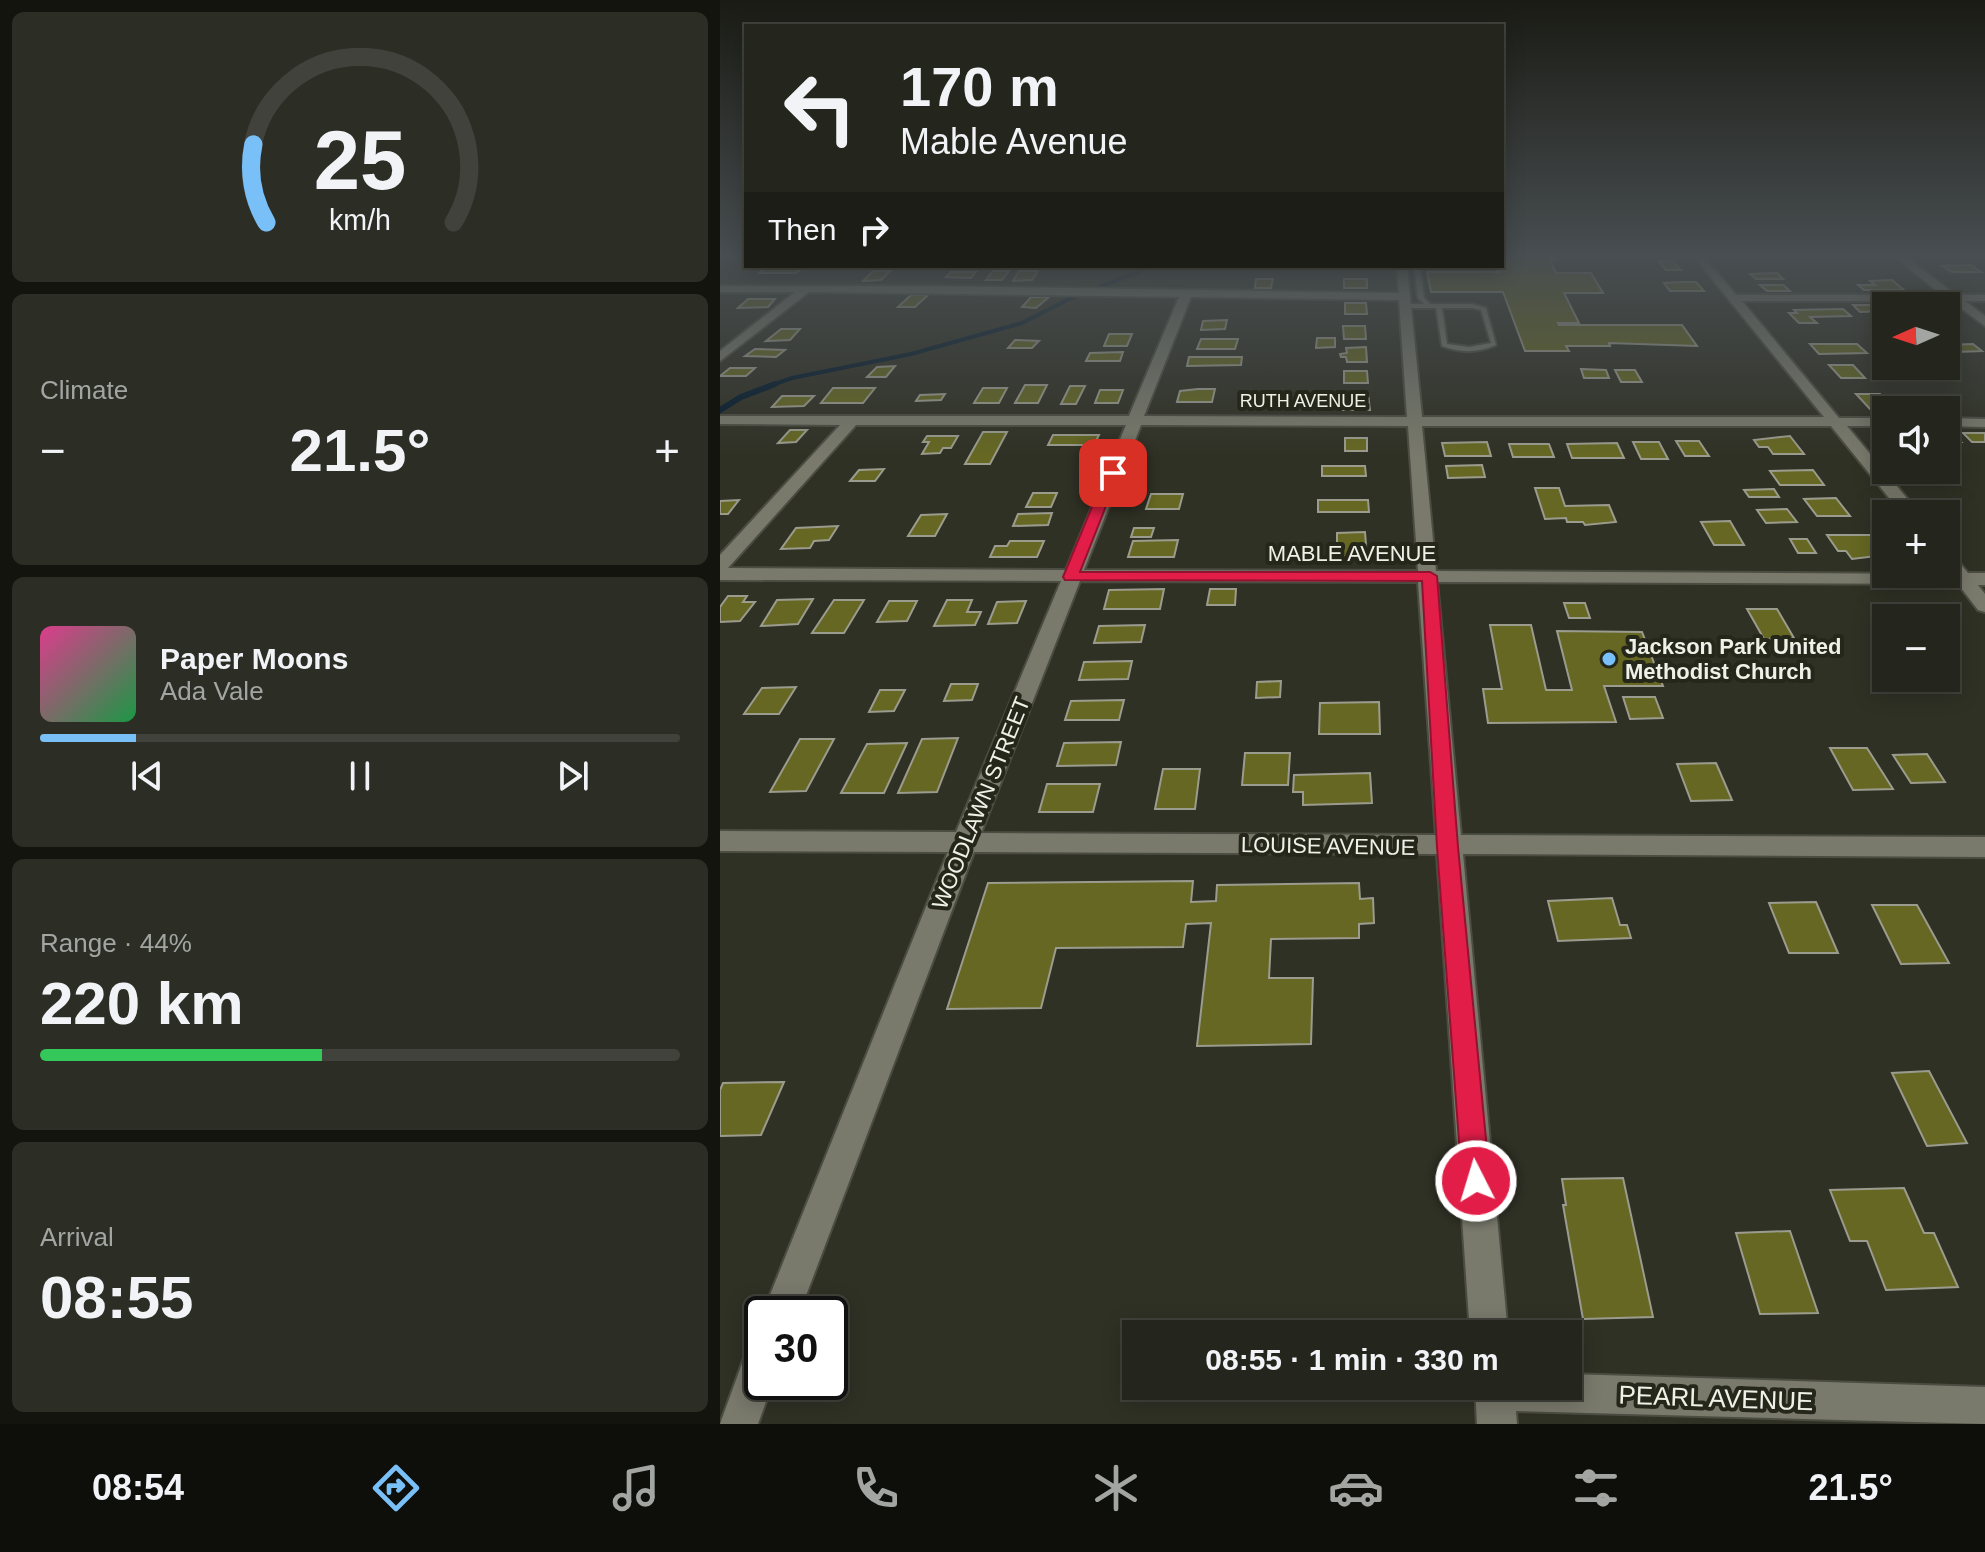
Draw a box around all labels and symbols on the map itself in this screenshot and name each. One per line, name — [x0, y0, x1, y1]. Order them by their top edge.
north arrow — [1872, 292, 1960, 380]
street label: RUTH AVENUE — [1240, 391, 1366, 411]
pin — [1079, 439, 1147, 507]
street label: MABLE AVENUE — [1268, 541, 1436, 566]
place label: Jackson Park United Methodist Church — [1625, 634, 1841, 684]
marker: Jackson Park United Methodist Church — [1600, 650, 1618, 668]
street label: WOODLAWN STREET — [927, 693, 1035, 913]
street label: LOUISE AVENUE — [1241, 832, 1415, 860]
position arrow — [1434, 1139, 1518, 1223]
speed limit sign: 30 — [744, 1296, 848, 1400]
street label: PEARL AVENUE — [1618, 1380, 1814, 1416]

